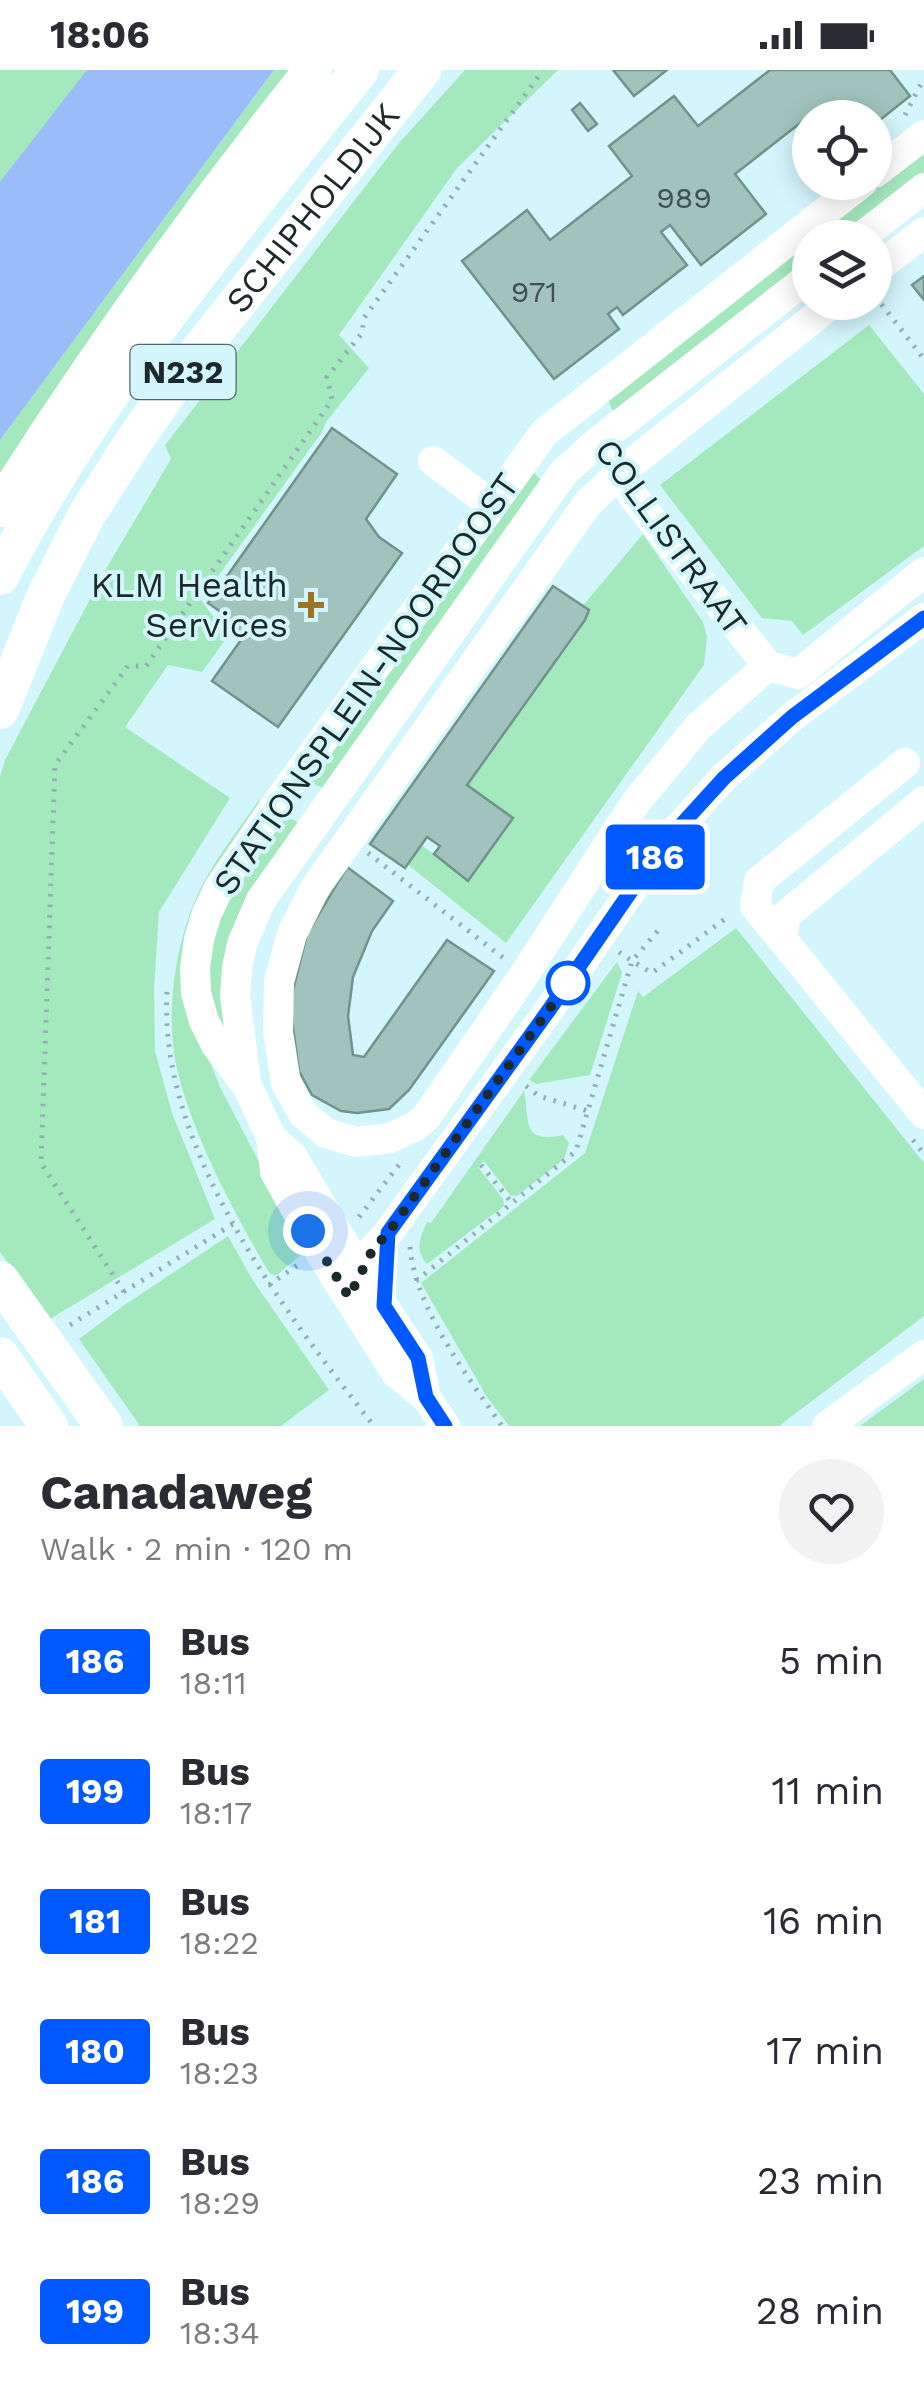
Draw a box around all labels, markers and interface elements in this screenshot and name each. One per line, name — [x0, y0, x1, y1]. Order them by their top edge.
text: 18:06 — [50, 13, 150, 57]
street label: SCHIPHOLDIJK — [217, 95, 408, 321]
map controls — [792, 100, 892, 320]
button: locate — [792, 100, 892, 200]
house number: 989 — [656, 180, 712, 215]
button: layers — [792, 220, 892, 320]
house number: 971 — [511, 274, 557, 309]
road number: N232 — [130, 345, 236, 399]
street label: COLLISTRAAT — [586, 431, 756, 643]
street label: STATIONSPLEIN-NOORDOOST — [204, 465, 528, 903]
place label: KLM Health Services — [91, 564, 288, 646]
marker: KLM Health Services — [298, 592, 324, 618]
line badge: 186 — [598, 824, 712, 890]
text: 186 — [626, 836, 684, 878]
unlabelled marker — [547, 962, 589, 1004]
your location — [283, 1206, 333, 1256]
button: heart — [779, 1459, 884, 1564]
text: Canadaweg — [40, 1464, 312, 1521]
text: Walk · 2 min · 120 m — [40, 1530, 353, 1568]
text: Bus — [180, 1620, 250, 1664]
text: 5 min — [779, 1639, 884, 1683]
text: 186 — [66, 1640, 124, 1682]
text: 18:11 — [180, 1664, 247, 1702]
text: Bus — [180, 1750, 250, 1794]
text: 11 min — [772, 1769, 884, 1813]
text: 199 — [66, 1770, 124, 1812]
text: 18:17 — [180, 1794, 252, 1832]
text: Bus — [180, 1880, 250, 1924]
text: 16 min — [763, 1899, 884, 1943]
text: 181 — [69, 1900, 121, 1942]
text: 18:22 — [180, 1924, 259, 1962]
text: Bus — [180, 2010, 250, 2054]
text: 17 min — [766, 2029, 884, 2073]
text: 180 — [65, 2030, 125, 2072]
text: 18:23 — [180, 2054, 259, 2092]
text: Bus — [180, 2140, 250, 2184]
text: 23 min — [757, 2159, 884, 2203]
text: 186 — [66, 2160, 124, 2202]
text: 18:29 — [180, 2184, 260, 2222]
text: Bus — [180, 2270, 250, 2314]
text: 28 min — [756, 2289, 884, 2333]
text: 199 — [66, 2290, 124, 2332]
text: 18:34 — [180, 2314, 260, 2352]

